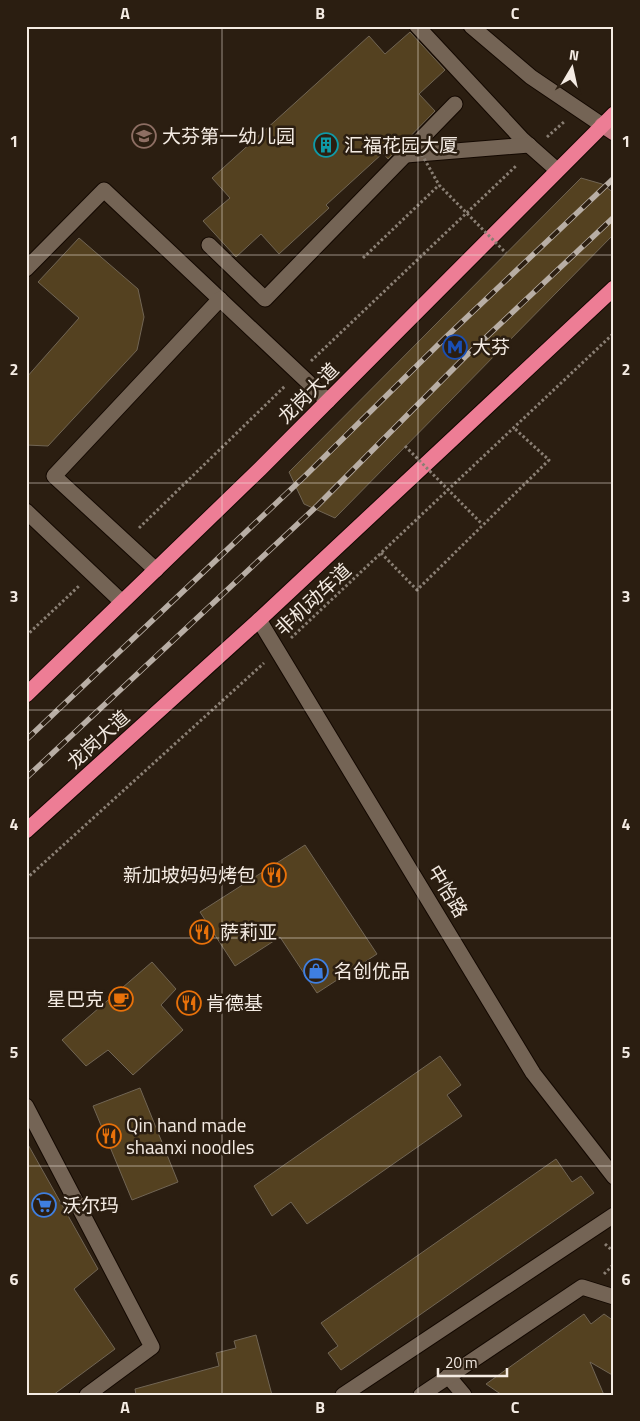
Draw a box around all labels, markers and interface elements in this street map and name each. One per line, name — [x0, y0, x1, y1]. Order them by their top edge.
text: A — [120, 1, 130, 25]
text: B — [315, 1, 325, 25]
text: C — [511, 1, 520, 25]
north arrow — [548, 42, 598, 92]
text: N — [568, 44, 581, 66]
place label: 大芬第一幼儿园 — [162, 121, 295, 150]
school or university icon: 大芬第一幼儿园 — [131, 123, 157, 149]
text: 1 — [10, 129, 18, 153]
text: 1 — [622, 129, 630, 153]
place label: 汇福花园大厦 — [344, 130, 458, 159]
building icon: 汇福花园大厦 — [313, 132, 339, 158]
place label: 大芬 — [472, 332, 510, 361]
metro station icon: 大芬 — [442, 334, 468, 360]
street label: 龙岗大道 — [271, 356, 345, 430]
text: 2 — [10, 357, 18, 381]
text: 2 — [622, 357, 630, 381]
street label: 非机动车道 — [268, 556, 357, 642]
text: 3 — [10, 584, 18, 608]
text: 3 — [622, 584, 630, 608]
street label: 龙岗大道 — [60, 702, 136, 775]
text: 4 — [10, 812, 19, 836]
text: 4 — [622, 812, 631, 836]
street label: 中怡路 — [421, 859, 476, 923]
place label: 新加坡妈妈烤包 — [123, 860, 256, 889]
restaurant icon: 新加坡妈妈烤包 — [261, 862, 287, 888]
place label: 萨莉亚 — [220, 917, 277, 946]
restaurant icon: 萨莉亚 — [189, 919, 215, 945]
place label: 名创优品 — [334, 956, 410, 985]
shop icon: 名创优品 — [303, 958, 329, 984]
place label: 星巴克 — [47, 984, 104, 1013]
cafe icon: 星巴克 — [108, 986, 134, 1012]
place label: 肯德基 — [206, 988, 263, 1017]
restaurant icon: 肯德基 — [176, 990, 202, 1016]
text: 5 — [10, 1040, 19, 1064]
text: 5 — [622, 1040, 631, 1064]
place label: Qin hand made shaanxi noodles — [126, 1110, 255, 1161]
restaurant icon: Qin hand made shaanxi noodles — [96, 1123, 122, 1149]
place label: 沃尔玛 — [62, 1190, 119, 1219]
supermarket icon: 沃尔玛 — [31, 1192, 57, 1218]
text: 6 — [10, 1267, 19, 1291]
text: 6 — [622, 1267, 631, 1291]
scale bar — [438, 1346, 506, 1378]
text: 20 m — [445, 1351, 478, 1374]
text: A — [120, 1395, 130, 1419]
text: B — [315, 1395, 325, 1419]
text: C — [511, 1395, 520, 1419]

